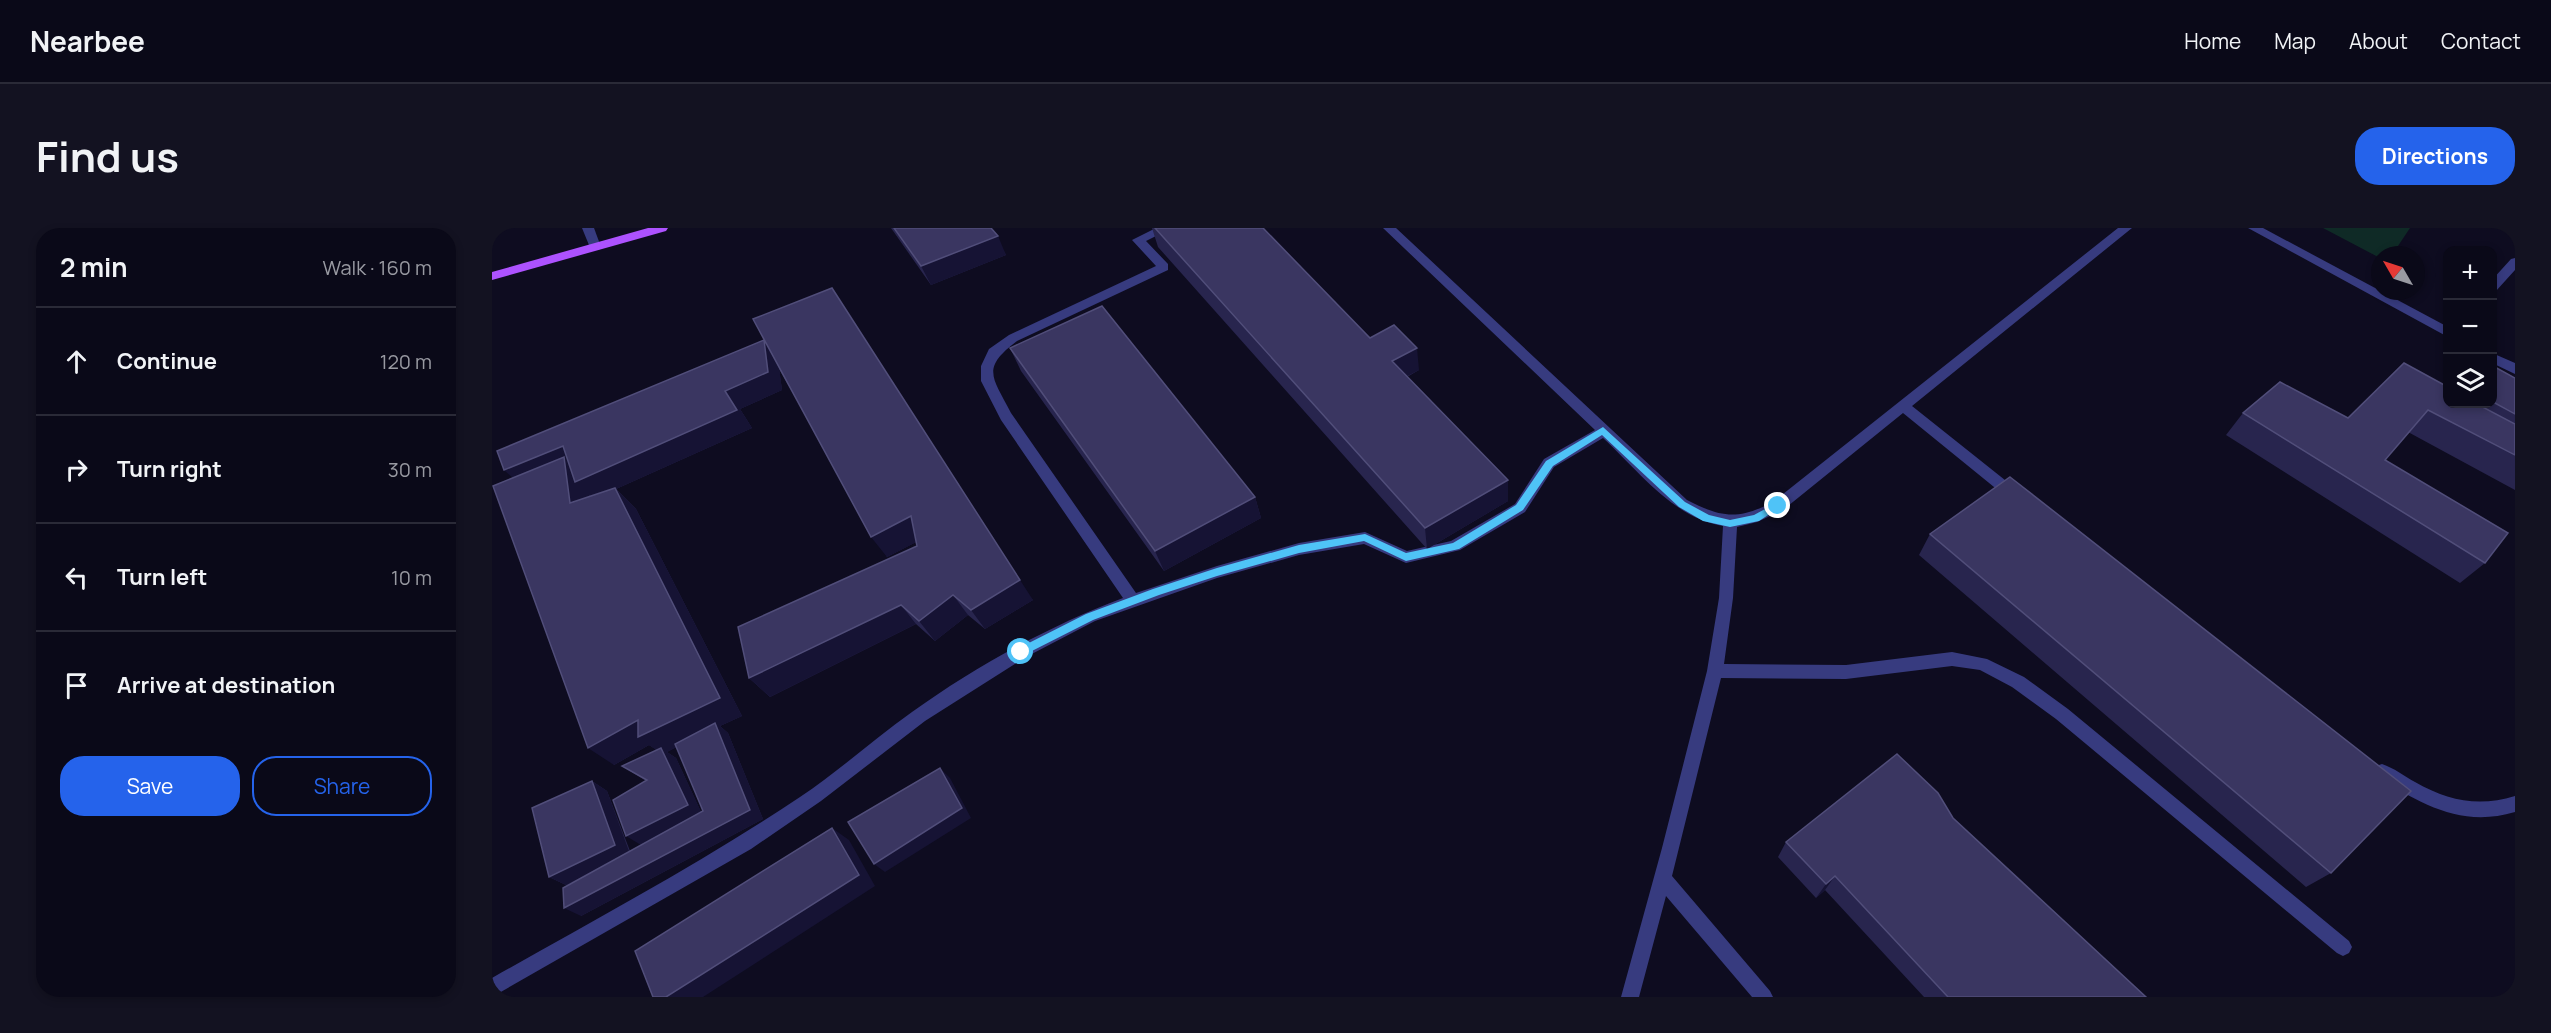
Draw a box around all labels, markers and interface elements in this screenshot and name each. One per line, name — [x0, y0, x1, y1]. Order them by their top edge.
text: Nearbee — [30, 22, 145, 60]
text: Home — [2184, 27, 2241, 55]
text: Map — [2274, 27, 2316, 55]
text: About — [2349, 27, 2408, 55]
text: Contact — [2441, 27, 2521, 55]
text: Find us — [36, 127, 179, 185]
button: Directions — [2355, 127, 2515, 185]
north arrow — [2371, 246, 2425, 300]
map controls — [2443, 246, 2497, 408]
button: + — [2443, 246, 2497, 300]
text: 2 min — [60, 249, 128, 285]
text: Walk · 160 m — [323, 254, 432, 281]
button: − — [2443, 300, 2497, 354]
icon: ahead — [60, 345, 93, 378]
text: Continue — [117, 346, 217, 376]
text: 120 m — [380, 348, 432, 375]
button: layers — [2443, 354, 2497, 408]
icon: right — [60, 453, 93, 486]
text: Turn right — [117, 454, 222, 484]
text: 30 m — [388, 456, 432, 483]
route end — [1764, 492, 1790, 518]
icon: left — [60, 561, 93, 594]
text: Turn left — [117, 562, 207, 592]
text: 10 m — [391, 564, 432, 591]
route start — [1007, 638, 1033, 664]
icon: arrive — [60, 669, 93, 702]
text: Arrive at destination — [117, 670, 335, 700]
button: Save — [60, 756, 240, 816]
button: Share — [252, 756, 432, 816]

